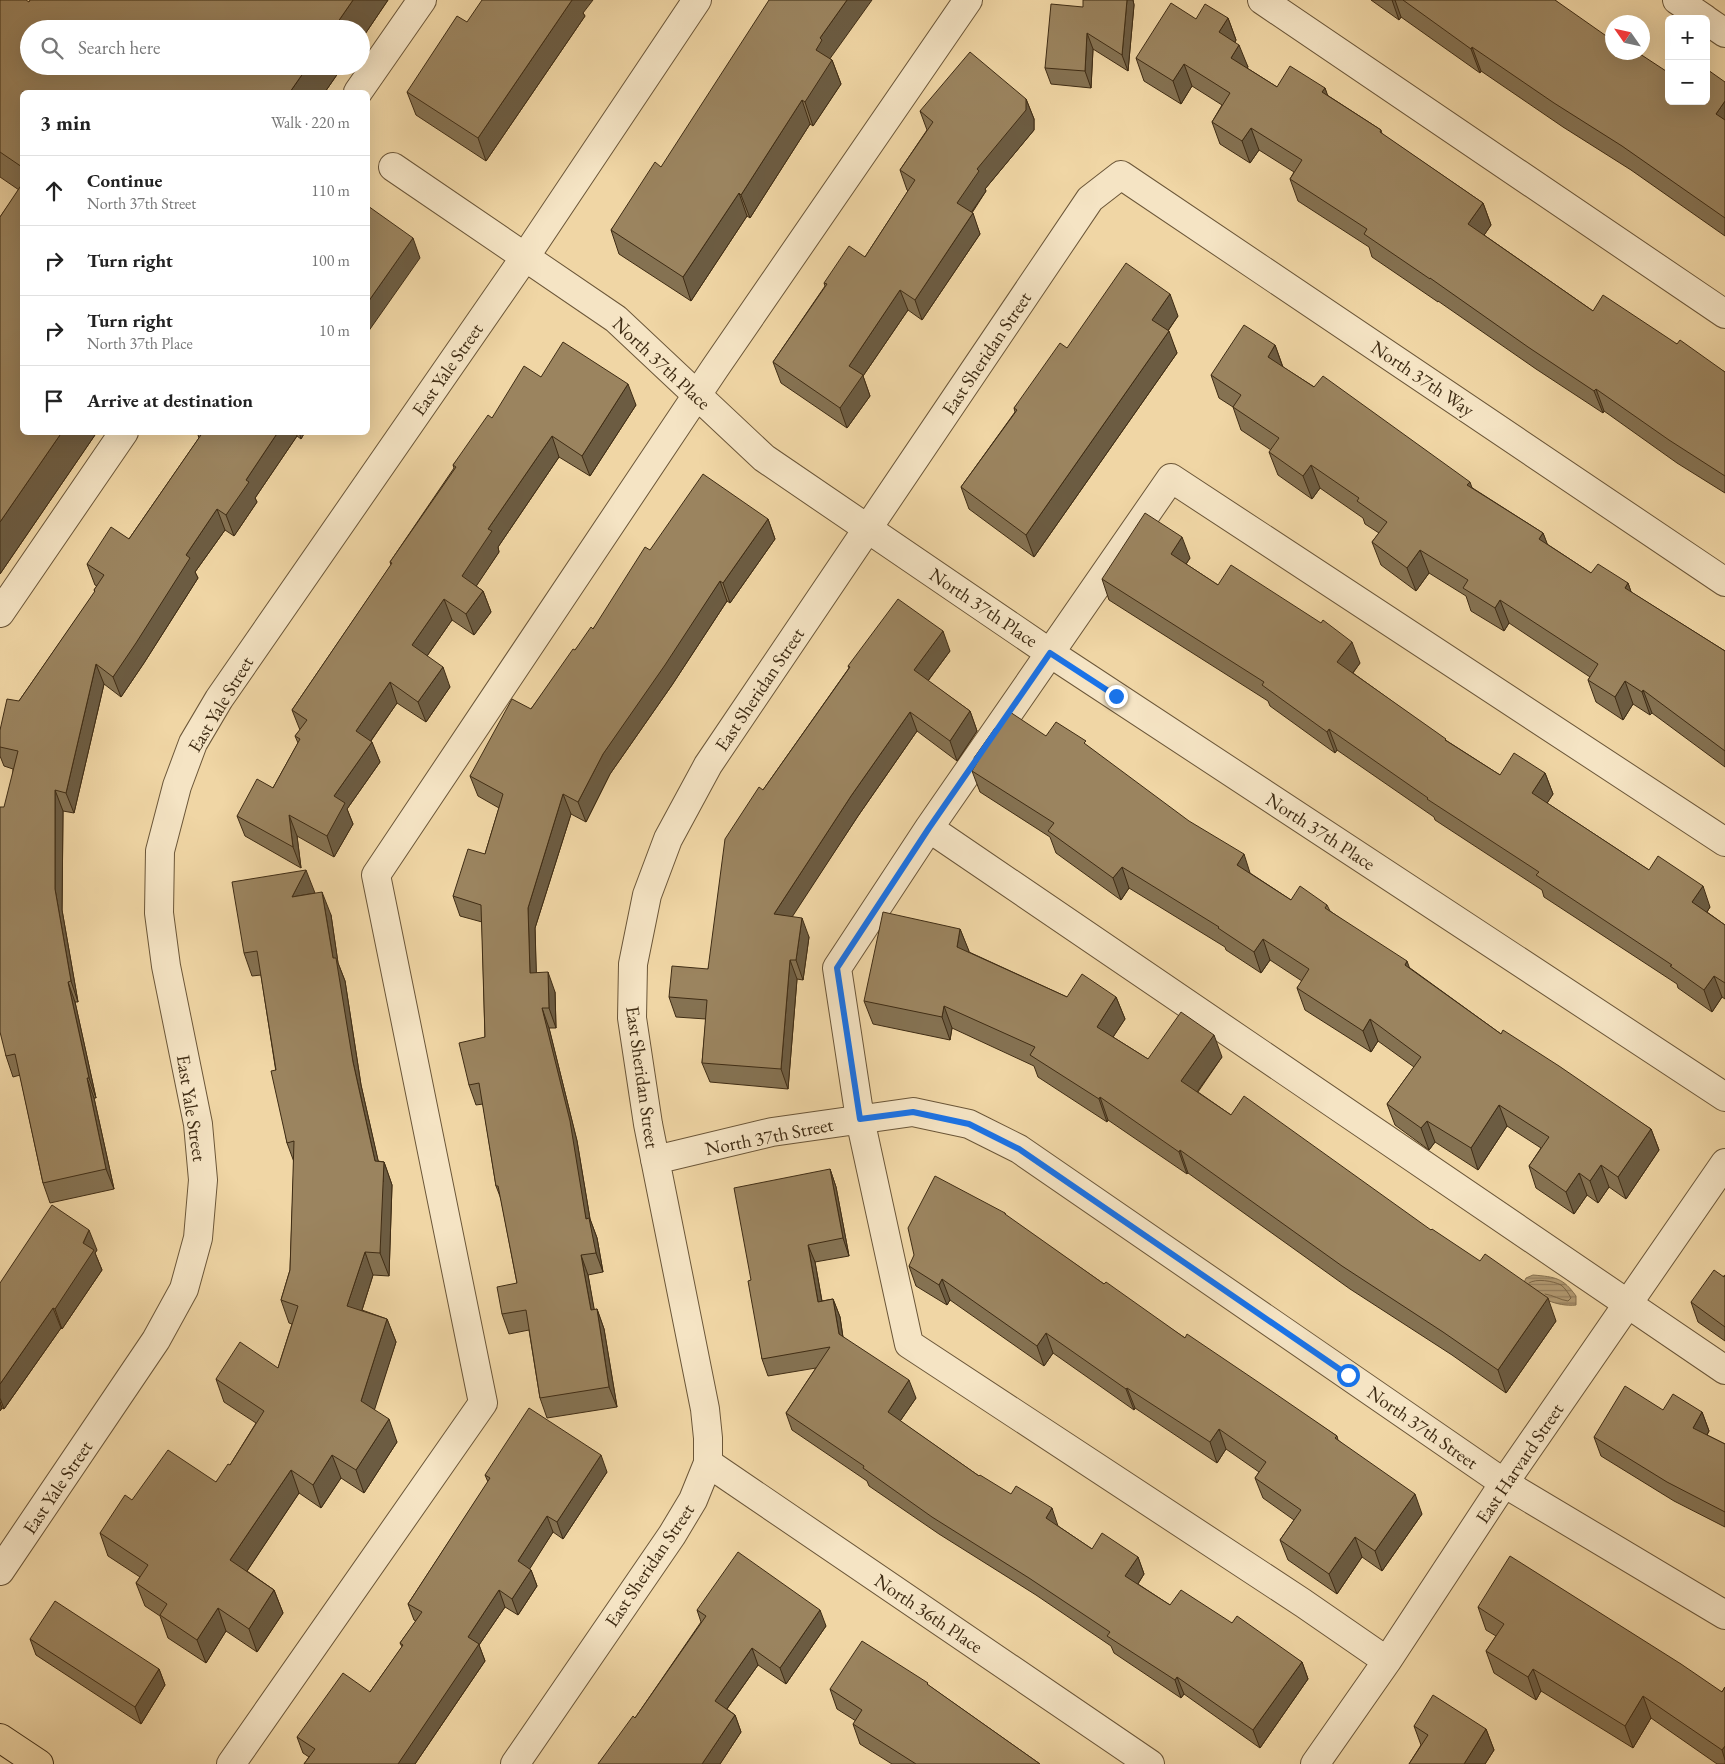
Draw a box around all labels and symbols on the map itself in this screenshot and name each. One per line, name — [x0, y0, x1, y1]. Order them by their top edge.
north arrow — [1605, 15, 1650, 60]
street label: East Sheridan Street — [936, 287, 1037, 420]
street label: North 37th Place — [607, 311, 716, 415]
street label: East Yale Street — [406, 318, 489, 421]
street label: North 37th Way — [1366, 335, 1480, 423]
street label: North 37th Place — [925, 562, 1043, 653]
street label: East Sheridan Street — [709, 623, 810, 756]
street label: East Yale Street — [182, 652, 259, 757]
route end — [1105, 685, 1128, 708]
street label: North 37th Place — [1261, 787, 1380, 876]
street label: East Sheridan Street — [620, 1004, 665, 1150]
street label: East Yale Street — [171, 1053, 212, 1163]
street label: North 37th Street — [703, 1112, 835, 1161]
route start — [1337, 1364, 1360, 1387]
street label: North 37th Street — [1362, 1380, 1483, 1475]
street label: East Harvard Street — [1470, 1398, 1569, 1528]
street label: East Yale Street — [17, 1436, 98, 1539]
street label: East Sheridan Street — [599, 1499, 700, 1632]
street label: North 36th Place — [870, 1568, 988, 1659]

